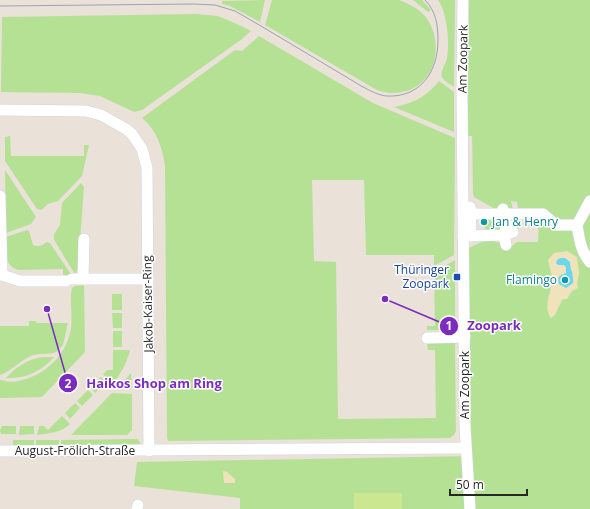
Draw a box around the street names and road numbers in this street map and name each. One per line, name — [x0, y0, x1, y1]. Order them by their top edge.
street label: Am Zoopark — [453, 24, 472, 93]
street label: Jakob-Kaiser-Ring — [138, 255, 157, 354]
street label: Am Zoopark — [456, 350, 473, 419]
street label: August-Frölich-Straße — [15, 442, 136, 459]

